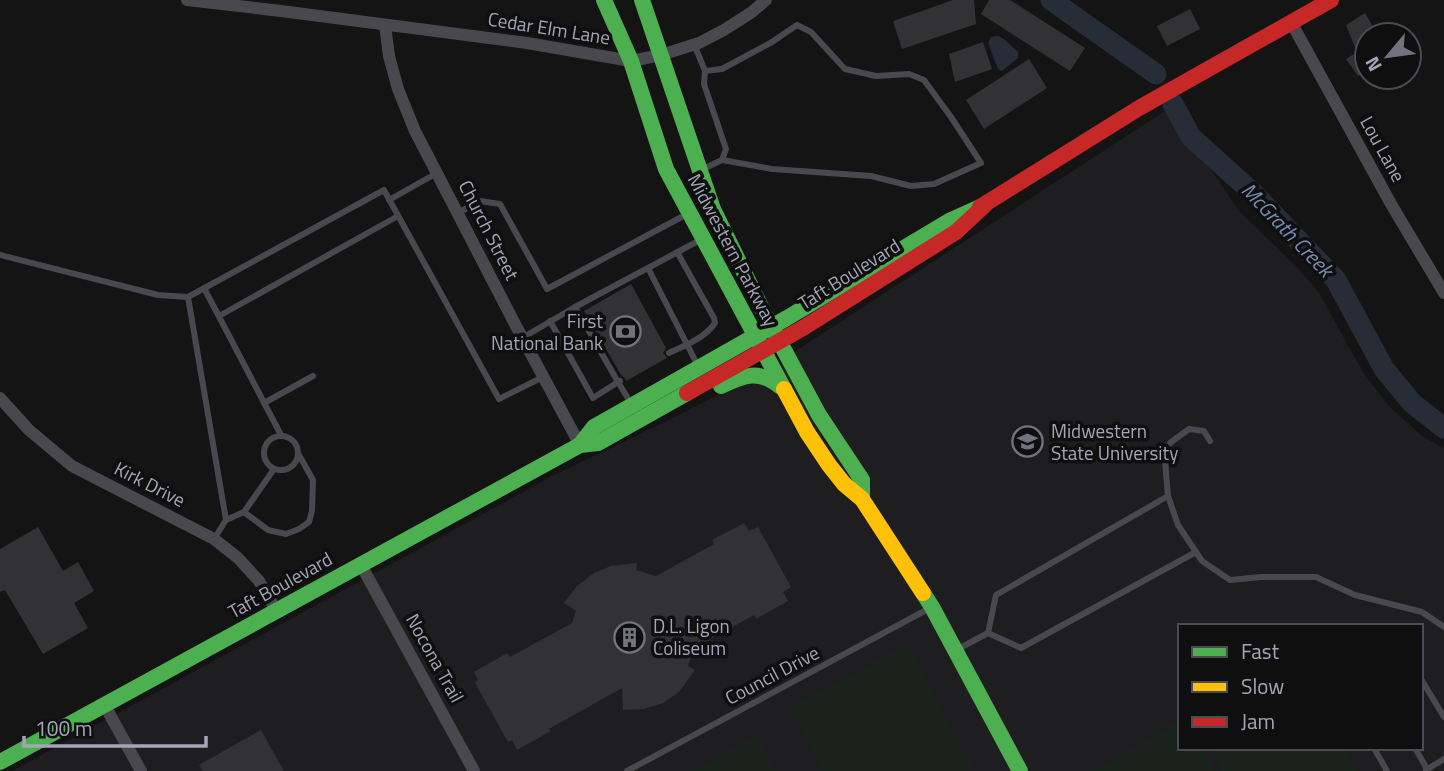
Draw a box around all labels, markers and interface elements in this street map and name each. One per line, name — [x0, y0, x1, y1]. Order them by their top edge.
street label: Cedar Elm Lane — [486, 4, 612, 51]
north arrow — [1353, 21, 1423, 91]
text: N — [1357, 52, 1389, 77]
street label: Lou Lane — [1353, 110, 1414, 187]
street label: Midwestern Parkway — [681, 168, 786, 331]
street label: Church Street — [452, 175, 527, 285]
water label: McGrath Creek — [1234, 175, 1343, 286]
street label: Taft Boulevard — [792, 231, 905, 316]
place label: First National Bank — [491, 306, 603, 357]
bank icon: First National Bank — [609, 315, 643, 349]
place label: Midwestern State University — [1051, 416, 1178, 467]
school or university icon: Midwestern State University — [1011, 425, 1045, 459]
street label: Kirk Drive — [110, 453, 191, 514]
street label: Taft Boulevard — [222, 544, 337, 625]
street label: Nocona Trail — [399, 608, 472, 708]
place label: D.L. Ligon Coliseum — [653, 611, 730, 662]
building icon: D.L. Ligon Coliseum — [613, 620, 647, 654]
legend — [1178, 624, 1423, 750]
text: Fast — [1241, 635, 1280, 667]
street label: Council Drive — [719, 638, 824, 712]
text: Slow — [1241, 670, 1284, 702]
scale bar — [24, 704, 206, 748]
text: Jam — [1241, 705, 1275, 737]
text: 100 m — [35, 712, 92, 744]

